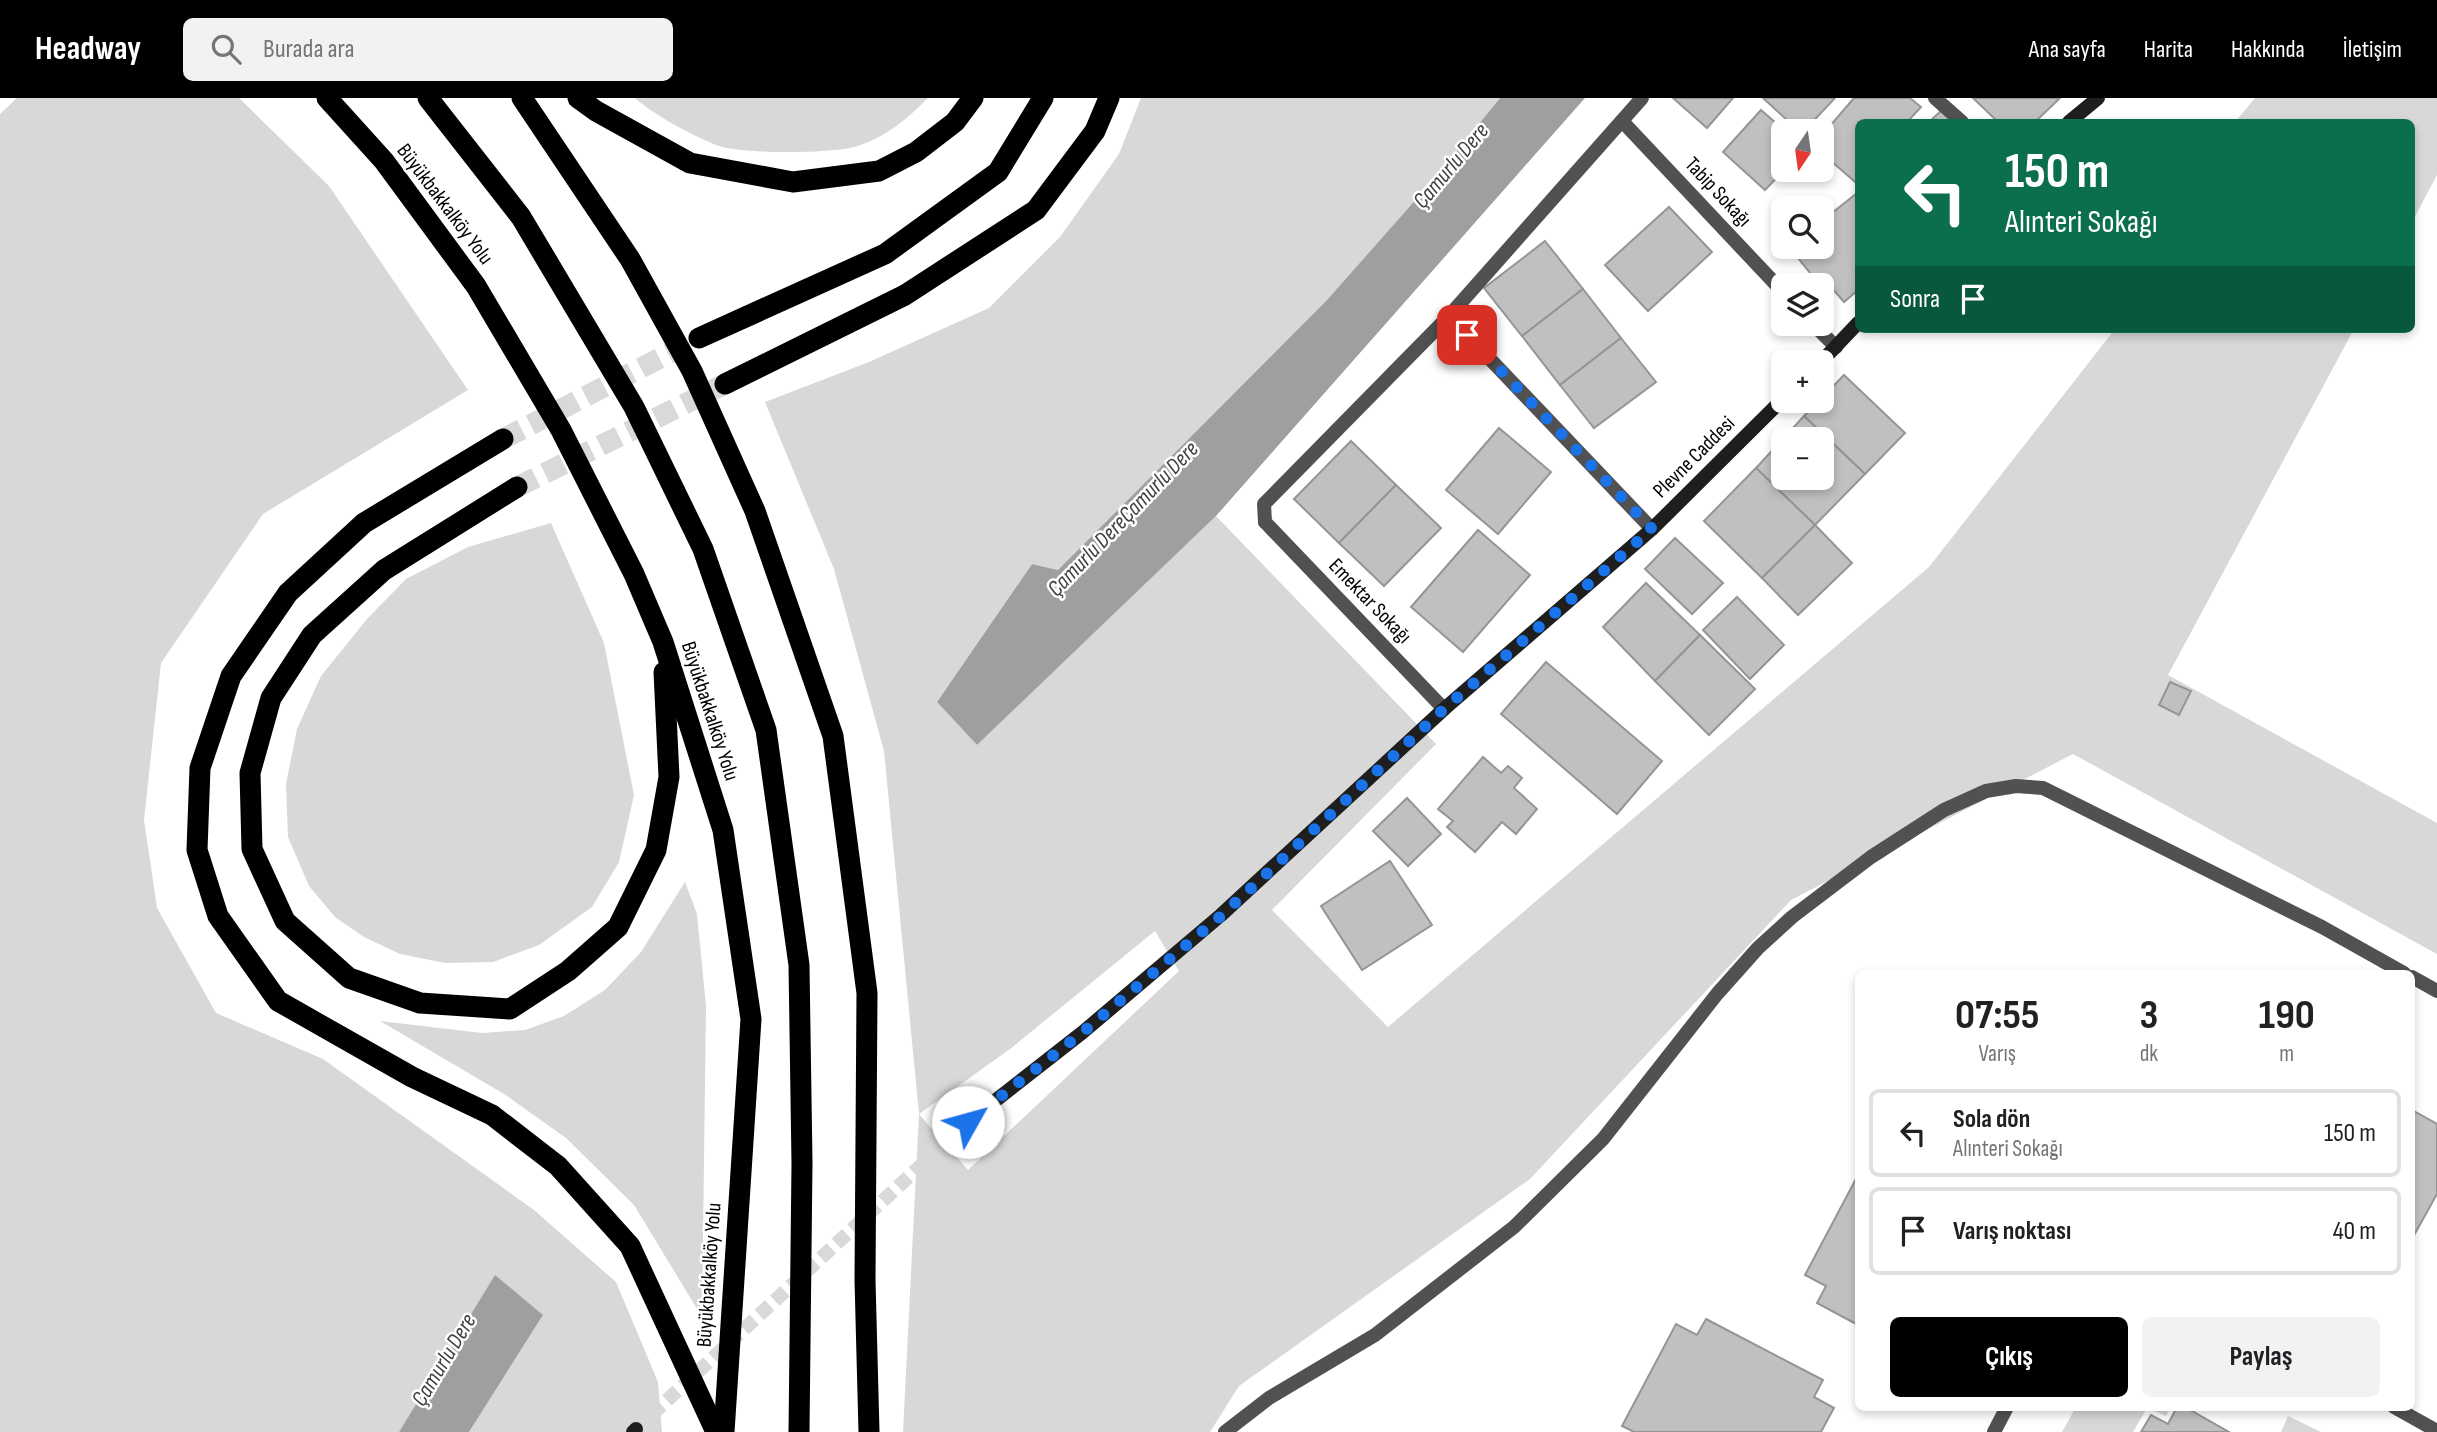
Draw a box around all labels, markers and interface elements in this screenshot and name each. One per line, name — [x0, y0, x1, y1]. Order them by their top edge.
search box — [183, 18, 673, 81]
text: Headway — [35, 29, 141, 69]
icon: search — [207, 30, 245, 68]
text: Burada ara — [263, 34, 355, 65]
text: Ana sayfa — [2029, 35, 2106, 64]
text: Harita — [2144, 35, 2193, 64]
text: Hakkında — [2231, 35, 2305, 64]
text: İletişim — [2343, 35, 2402, 64]
water label: Çamurlu Dere — [1407, 118, 1495, 214]
north arrow — [1771, 119, 1834, 182]
map controls — [1771, 119, 1834, 490]
street label: Büyükbakkalköy Yolu — [392, 139, 498, 269]
text: 150 m — [2005, 143, 2109, 202]
icon: left — [1890, 147, 1981, 238]
street label: Tabip Sokağı — [1680, 152, 1756, 232]
button: search — [1771, 196, 1834, 259]
text: Alınteri Sokağı — [2005, 203, 2158, 242]
button: layers — [1771, 273, 1834, 336]
icon: arrive — [1954, 280, 1992, 318]
text: Sonra — [1890, 284, 1940, 315]
pin — [1437, 305, 1497, 365]
icon: arrive — [1448, 316, 1486, 354]
button: + — [1771, 350, 1834, 413]
street label: Plevne Caddesi — [1648, 411, 1740, 503]
button: − — [1771, 427, 1834, 490]
water label: Çamurlu DereÇamurlu Dere — [1042, 435, 1204, 603]
street label: Emektar Sokağı — [1323, 553, 1417, 649]
street label: Büyükbakkalköy Yolu — [676, 638, 744, 784]
text: 07:55 — [1955, 990, 2039, 1041]
text: 3 — [2140, 990, 2158, 1041]
text: 190 — [2258, 990, 2315, 1041]
text: Varış — [1978, 1040, 2016, 1068]
text: dk — [2140, 1040, 2158, 1068]
text: m — [2279, 1040, 2294, 1068]
position arrow — [931, 1085, 1005, 1159]
text: Sola dön — [1953, 1104, 2030, 1135]
icon: left — [1894, 1114, 1932, 1152]
text: 150 m — [2324, 1118, 2376, 1149]
text: Alınteri Sokağı — [1953, 1135, 2063, 1163]
street label: Büyükbakkalköy Yolu — [691, 1202, 727, 1348]
icon: arrive — [1894, 1212, 1932, 1250]
text: Varış noktası — [1953, 1216, 2071, 1247]
text: 40 m — [2333, 1216, 2376, 1247]
water label: Çamurlu Dere — [406, 1309, 482, 1411]
button: Çıkış — [1890, 1317, 2128, 1397]
button: Paylaş — [2142, 1317, 2380, 1397]

